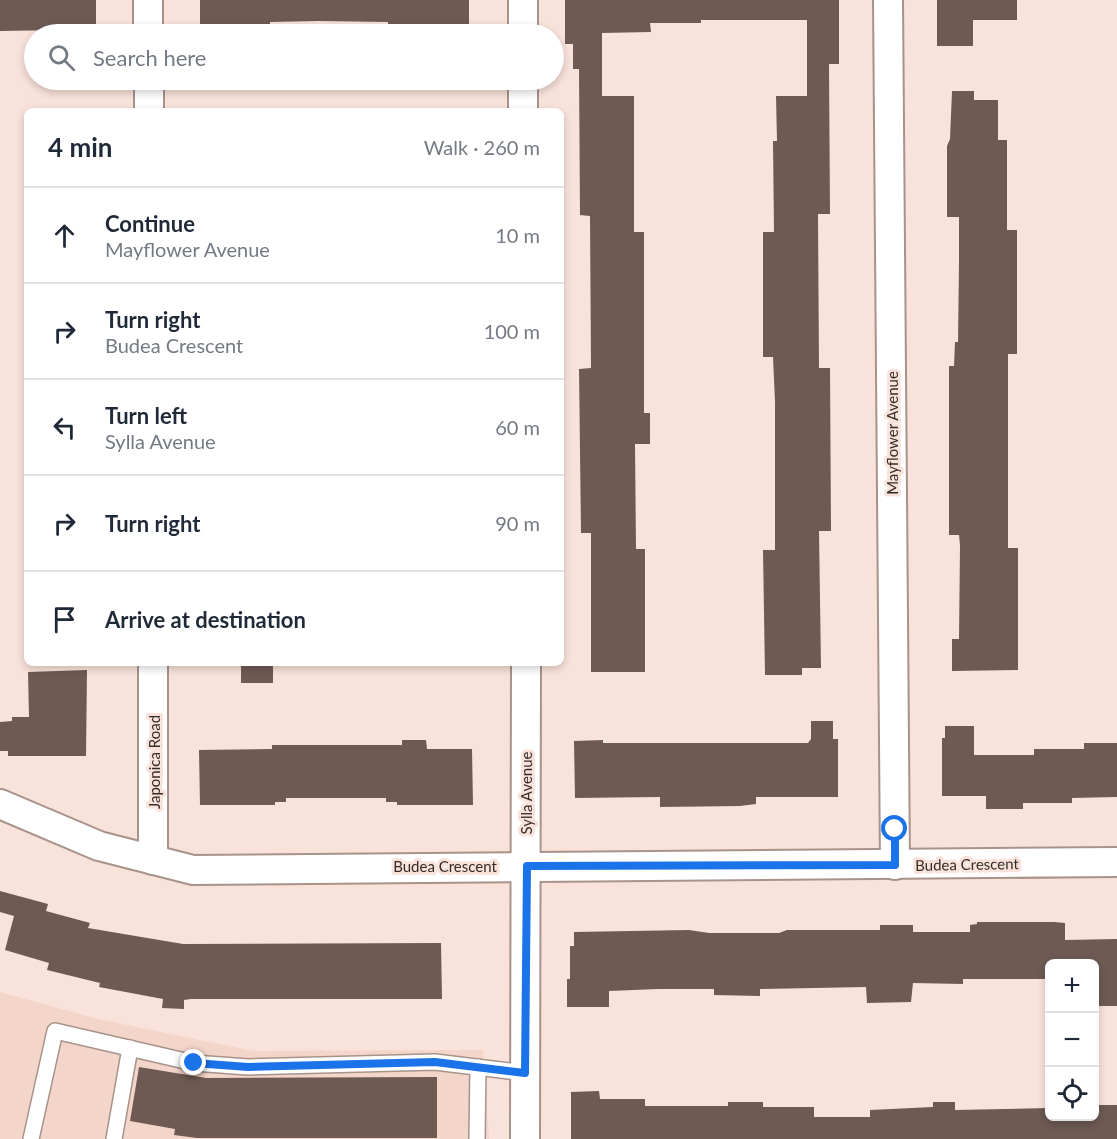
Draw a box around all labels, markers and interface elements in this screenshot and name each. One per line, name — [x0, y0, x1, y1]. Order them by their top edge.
search box — [24, 24, 564, 90]
icon: search — [45, 41, 78, 74]
text: Search here — [93, 44, 206, 71]
text: 4 min — [48, 131, 112, 163]
text: Walk · 260 m — [424, 135, 540, 159]
text: Continue — [105, 210, 195, 237]
icon: ahead — [48, 219, 81, 252]
text: 10 m — [495, 223, 540, 247]
text: Mayflower Avenue — [105, 237, 270, 261]
text: Turn right — [105, 306, 200, 333]
icon: right — [48, 315, 81, 348]
text: 100 m — [484, 319, 540, 343]
text: Budea Crescent — [105, 333, 243, 357]
street label: Mayflower Avenue — [883, 371, 901, 495]
text: Turn left — [105, 402, 187, 429]
icon: left — [48, 411, 81, 444]
text: 60 m — [495, 415, 540, 439]
text: Sylla Avenue — [105, 429, 216, 453]
icon: right — [48, 507, 81, 540]
text: Turn right — [105, 510, 200, 537]
text: 90 m — [495, 511, 540, 535]
icon: arrive — [48, 603, 81, 636]
text: Arrive at destination — [105, 606, 306, 633]
street label: Japonica Road — [145, 715, 163, 809]
street label: Sylla Avenue — [517, 751, 535, 835]
route start — [881, 815, 907, 841]
street label: Budea Crescent — [915, 854, 1020, 874]
street label: Budea Crescent — [393, 857, 497, 875]
map controls — [1045, 959, 1099, 1121]
button: + — [1045, 959, 1099, 1013]
button: − — [1045, 1013, 1099, 1067]
route end — [180, 1049, 206, 1075]
button: locate — [1045, 1067, 1099, 1121]

